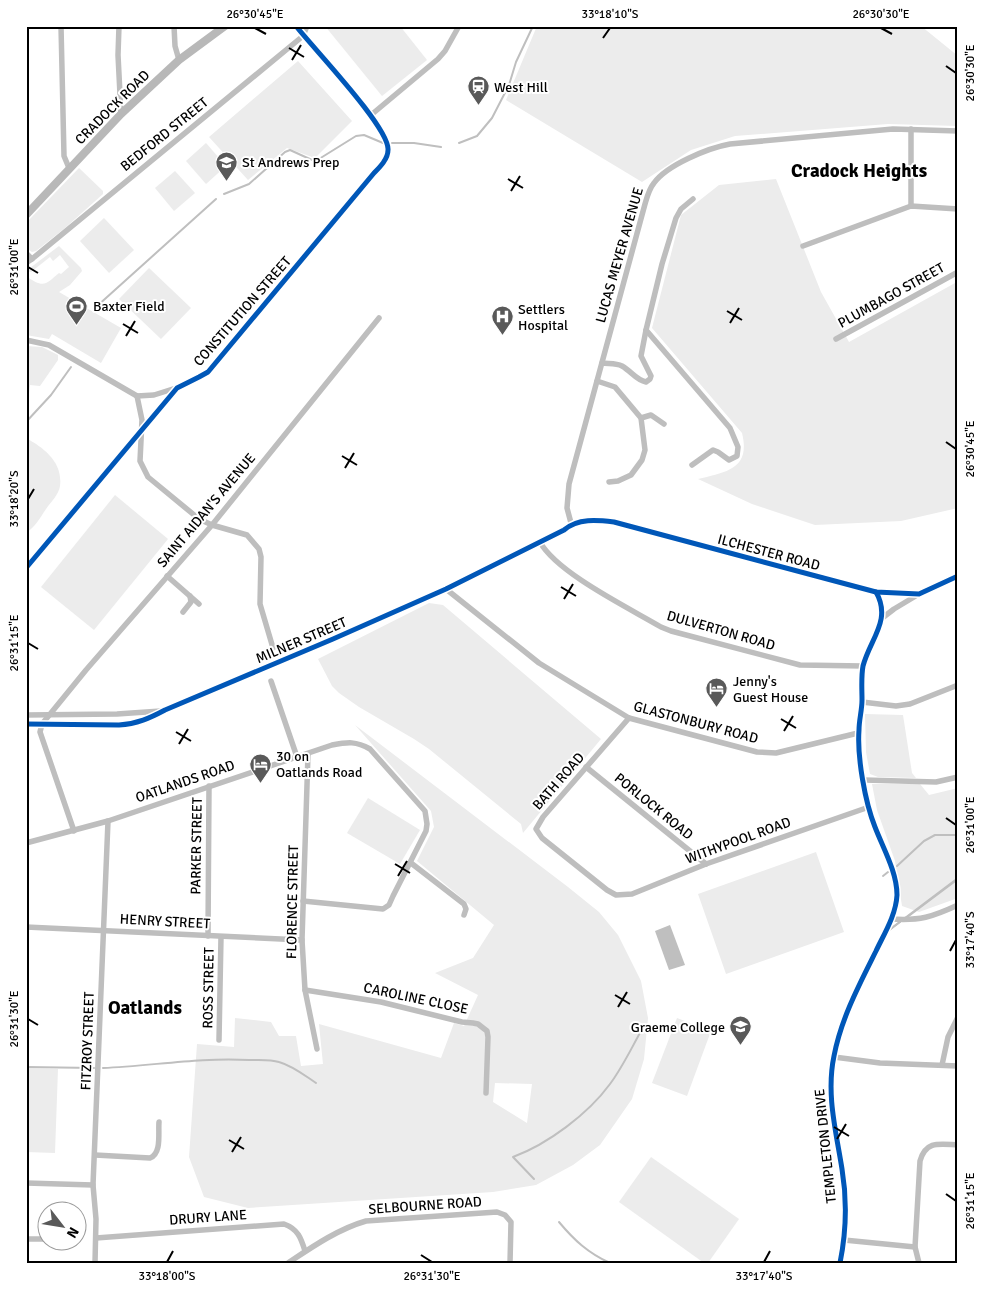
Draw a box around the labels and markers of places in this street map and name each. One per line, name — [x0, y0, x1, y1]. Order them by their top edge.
station icon: West Hill — [466, 75, 490, 106]
place label: West Hill — [494, 79, 548, 96]
school or university icon: St Andrews Prep — [214, 150, 238, 181]
place label: St Andrews Prep — [242, 154, 339, 171]
sports icon: Baxter Field — [65, 294, 89, 325]
place label: Baxter Field — [93, 298, 165, 315]
place label: Settlers Hospital — [518, 301, 568, 334]
hospital icon: Settlers Hospital — [490, 305, 514, 336]
place label: Jenny's Guest House — [733, 673, 808, 706]
hotel icon: Jenny's Guest House — [705, 677, 729, 708]
place label: 30 on Oatlands Road — [276, 748, 362, 781]
hotel icon: 30 on Oatlands Road — [248, 752, 272, 783]
school or university icon: Graeme College — [729, 1015, 753, 1046]
place label: Graeme College — [631, 1019, 725, 1036]

